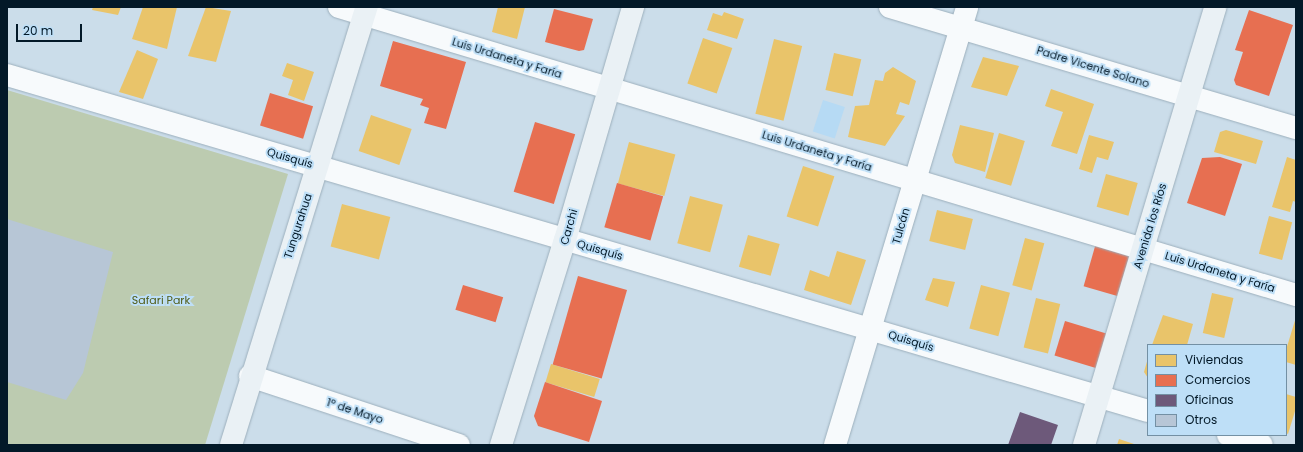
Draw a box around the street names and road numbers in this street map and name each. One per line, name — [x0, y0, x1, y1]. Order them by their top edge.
street label: Luis Urdaneta y Faría — [450, 35, 564, 81]
street label: Padre Vicente Solano — [1035, 44, 1151, 90]
street label: Luis Urdaneta y Faría — [760, 128, 874, 174]
street label: Quisquís — [266, 145, 314, 171]
street label: Avenida los Ríos — [1131, 182, 1169, 270]
street label: Tungurahua — [281, 192, 315, 260]
street label: Tulcán — [890, 206, 912, 246]
street label: Carchi — [558, 208, 580, 246]
street label: Quisquís — [576, 237, 624, 263]
street label: Luis Urdaneta y Faría — [1163, 249, 1277, 295]
street label: Quisquís — [887, 328, 935, 354]
street label: 1º de Mayo — [325, 396, 385, 426]

